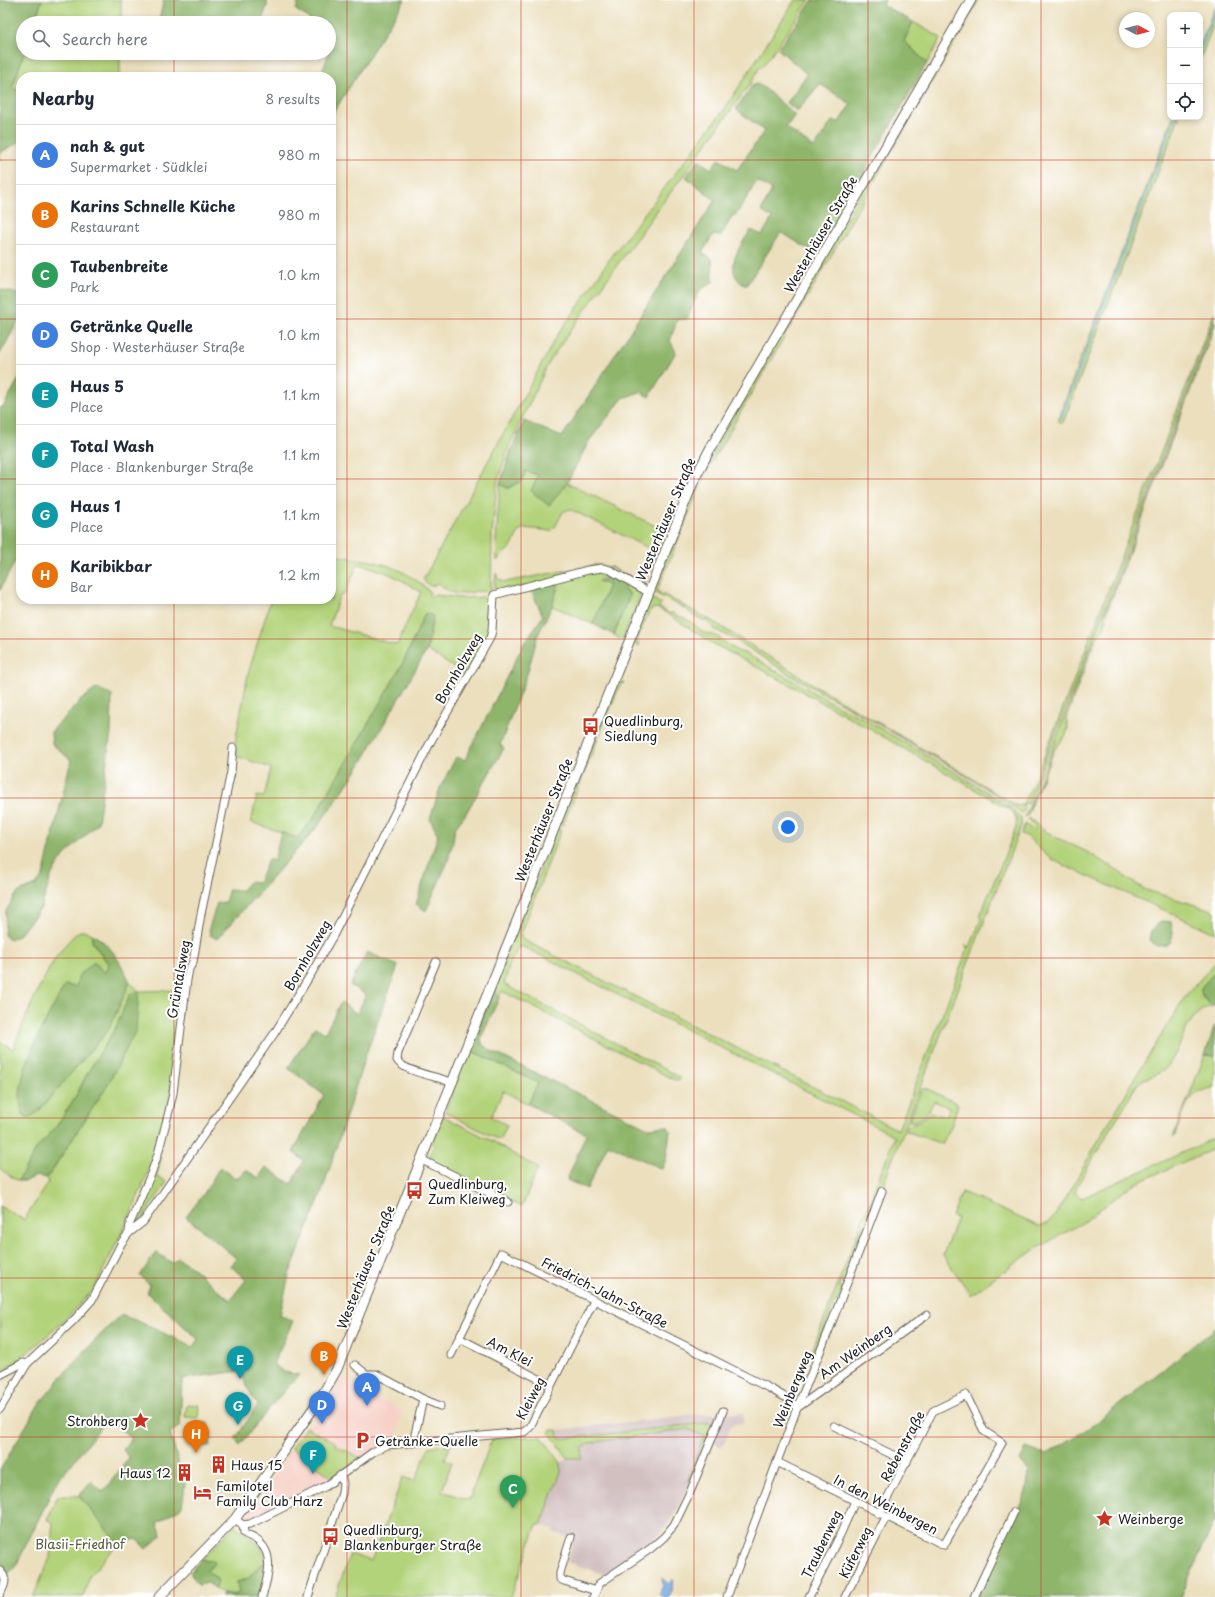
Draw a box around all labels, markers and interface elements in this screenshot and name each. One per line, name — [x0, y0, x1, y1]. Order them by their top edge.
north arrow — [1119, 12, 1155, 48]
map controls — [1167, 12, 1203, 120]
button: + — [1167, 12, 1203, 48]
search box — [16, 16, 336, 60]
icon: search — [30, 27, 52, 49]
text: Search here — [62, 27, 148, 50]
button: − — [1167, 48, 1203, 84]
button: locate — [1167, 84, 1203, 120]
text: Nearby — [32, 85, 94, 111]
text: 8 results — [266, 89, 320, 108]
text: nah & gut — [70, 134, 145, 157]
text: A — [40, 145, 50, 164]
text: 980 m — [278, 145, 320, 164]
text: Supermarket · Südklei — [70, 157, 207, 176]
street label: Westerhäuser Straße — [779, 172, 861, 296]
text: Karins Schnelle Küche — [70, 194, 235, 217]
text: B — [41, 205, 49, 224]
text: 980 m — [278, 205, 320, 224]
text: Restaurant — [70, 217, 140, 236]
text: Taubenbreite — [70, 254, 168, 277]
text: C — [40, 265, 50, 284]
text: 1.0 km — [279, 265, 320, 284]
text: Park — [70, 277, 99, 296]
text: Getränke Quelle — [70, 314, 193, 337]
text: D — [40, 325, 50, 344]
text: 1.0 km — [279, 325, 320, 344]
text: Shop · Westerhäuser Straße — [70, 337, 245, 356]
text: Haus 5 — [70, 374, 124, 397]
text: E — [41, 385, 49, 404]
text: 1.1 km — [283, 385, 320, 404]
text: Place — [70, 397, 103, 416]
text: Total Wash — [70, 434, 154, 457]
text: F — [41, 445, 49, 464]
text: 1.1 km — [283, 445, 320, 464]
street label: Westerhäuser Straße — [630, 455, 700, 583]
text: Place · Blankenburger Straße — [70, 457, 254, 476]
text: Haus 1 — [70, 494, 121, 517]
text: G — [40, 505, 50, 524]
text: 1.1 km — [283, 505, 320, 524]
text: Place — [70, 517, 103, 536]
text: Karibikbar — [70, 554, 152, 577]
text: H — [40, 565, 50, 584]
text: 1.2 km — [279, 565, 320, 584]
text: Bar — [70, 577, 93, 596]
street label: Bornholzweg — [430, 629, 486, 707]
place label: Quedlinburg, Siedlung — [604, 711, 684, 745]
bus stop icon: Quedlinburg, Siedlung — [581, 717, 601, 737]
street label: Westerhäuser Straße — [509, 755, 577, 885]
your location — [778, 817, 798, 837]
street label: Bornholzweg — [279, 916, 335, 994]
street label: Grüntalsweg — [162, 938, 194, 1020]
place label: Quedlinburg, Zum Kleiweg — [428, 1174, 508, 1208]
bus stop icon: Quedlinburg, Zum Kleiweg — [405, 1180, 425, 1200]
street label: Westerhäuser Straße — [331, 1202, 399, 1332]
street label: Friedrich-Jahn-Straße — [538, 1252, 672, 1332]
street label: Am Weinberg — [815, 1319, 895, 1383]
street label: Am Klei — [484, 1331, 536, 1371]
pin: B — [311, 1342, 337, 1375]
pin: E — [227, 1346, 253, 1379]
street label: Weinbergweg — [768, 1347, 816, 1431]
pin: A — [354, 1373, 380, 1406]
street label: Kleiweg — [511, 1373, 549, 1423]
pin: D — [309, 1391, 335, 1424]
pin: G — [225, 1392, 251, 1425]
street label: Rebenstraße — [875, 1407, 929, 1485]
place icon: Strohberg — [131, 1410, 151, 1430]
place label: Strohberg — [67, 1411, 128, 1430]
pin: H — [183, 1420, 209, 1453]
parking icon: Getränke-Quelle — [352, 1430, 372, 1450]
place label: Getränke-Quelle — [375, 1431, 478, 1450]
pin: F — [300, 1441, 326, 1474]
building icon: Haus 15 — [208, 1454, 228, 1474]
place label: Haus 15 — [231, 1455, 282, 1474]
building icon: Haus 12 — [174, 1462, 194, 1482]
place label: Haus 12 — [120, 1463, 171, 1482]
street label: In den Weinbergen — [831, 1469, 941, 1539]
pin: C — [500, 1475, 526, 1508]
place label: Familotel Family Club Harz — [216, 1476, 323, 1510]
hotel icon: Familotel Family Club Harz — [193, 1482, 213, 1502]
street label: Traubenweg — [796, 1506, 846, 1582]
place icon: Weinberge — [1095, 1508, 1115, 1528]
place label: Weinberge — [1118, 1509, 1184, 1528]
place label: Quedlinburg, Blankenburger Straße — [343, 1520, 482, 1554]
street label: Küferweg — [834, 1523, 876, 1581]
bus stop icon: Quedlinburg, Blankenburger Straße — [320, 1526, 340, 1546]
park label: Blasii-Friedhof — [35, 1534, 126, 1553]

